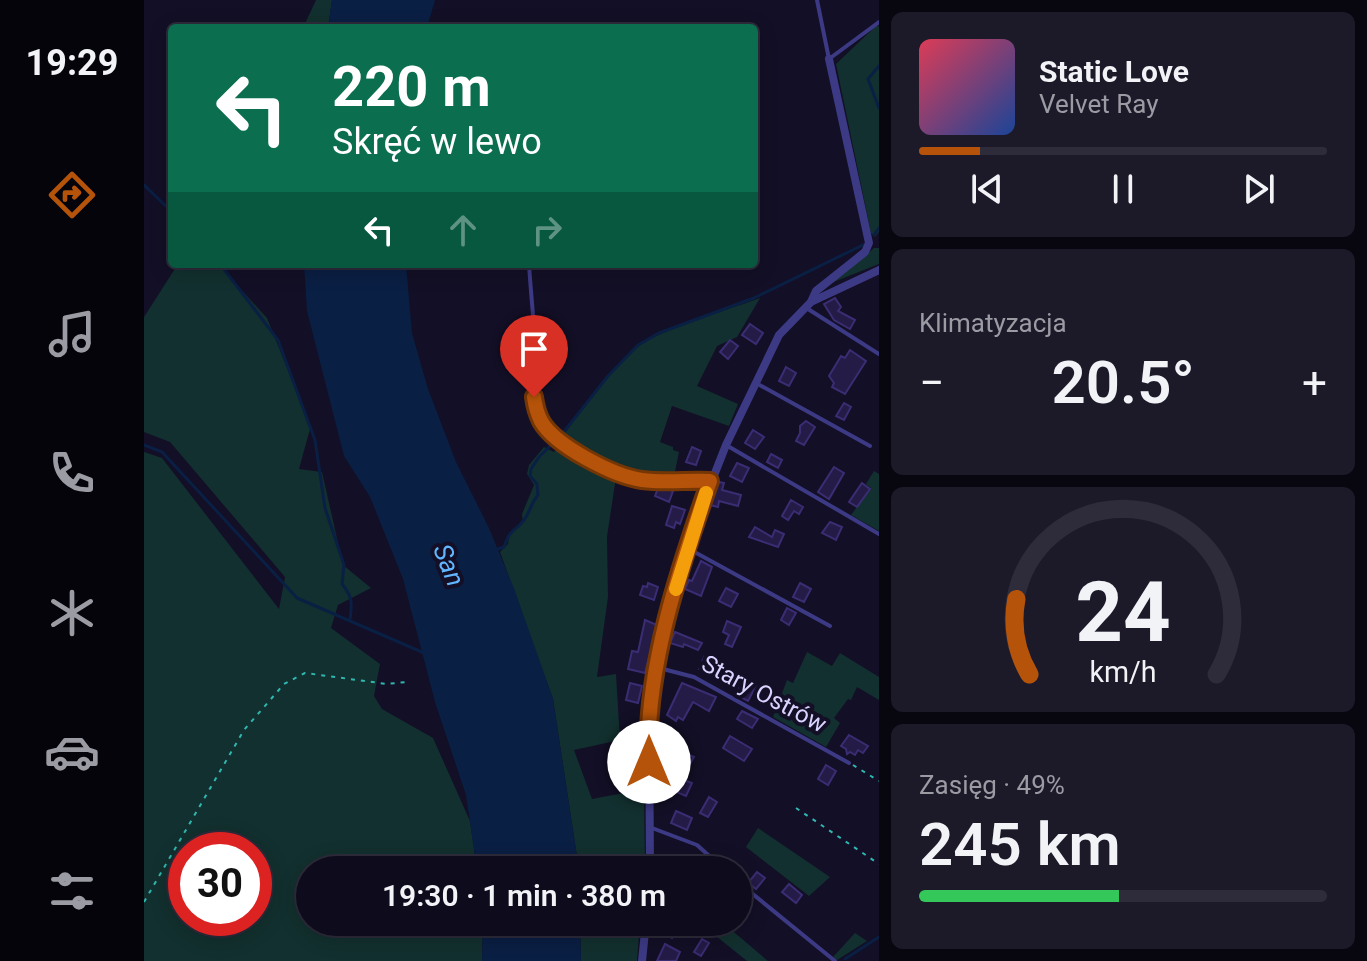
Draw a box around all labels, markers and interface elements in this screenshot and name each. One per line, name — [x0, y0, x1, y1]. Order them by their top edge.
text: 19:29 — [26, 42, 118, 84]
text: 220 m — [332, 54, 491, 120]
text: Static Love — [1039, 54, 1189, 89]
icon: left — [200, 56, 304, 160]
text: Velvet Ray — [1039, 89, 1159, 119]
text: Skręć w lewo — [332, 121, 542, 163]
icon: directions — [44, 167, 100, 223]
icon: previous — [965, 167, 1009, 211]
icon: pause — [1101, 167, 1145, 211]
icon: next — [1237, 167, 1281, 211]
icon: left — [357, 208, 401, 252]
icon: ahead — [441, 208, 485, 252]
icon: right — [525, 208, 569, 252]
icon: music — [44, 306, 100, 362]
text: Klimatyzacja — [919, 308, 1067, 338]
pin — [500, 315, 568, 397]
icon: arrive — [512, 327, 556, 371]
text: 20.5° — [1052, 347, 1195, 418]
text: − — [919, 357, 944, 409]
text: + — [1302, 357, 1327, 409]
icon: phone — [44, 445, 100, 501]
water label: San — [427, 540, 471, 590]
text: 24 — [1075, 564, 1171, 661]
icon: climate — [44, 585, 100, 641]
street label: Stary Ostrów — [697, 649, 831, 739]
text: km/h — [1089, 655, 1157, 689]
position arrow — [607, 720, 691, 804]
icon: car — [44, 724, 100, 780]
text: Zasięg · 49% — [919, 770, 1065, 800]
text: 245 km — [919, 809, 1121, 880]
speed limit sign: 30 — [168, 832, 272, 936]
icon: filters — [44, 863, 100, 919]
text: 19:30 · 1 min · 380 m — [382, 878, 666, 913]

